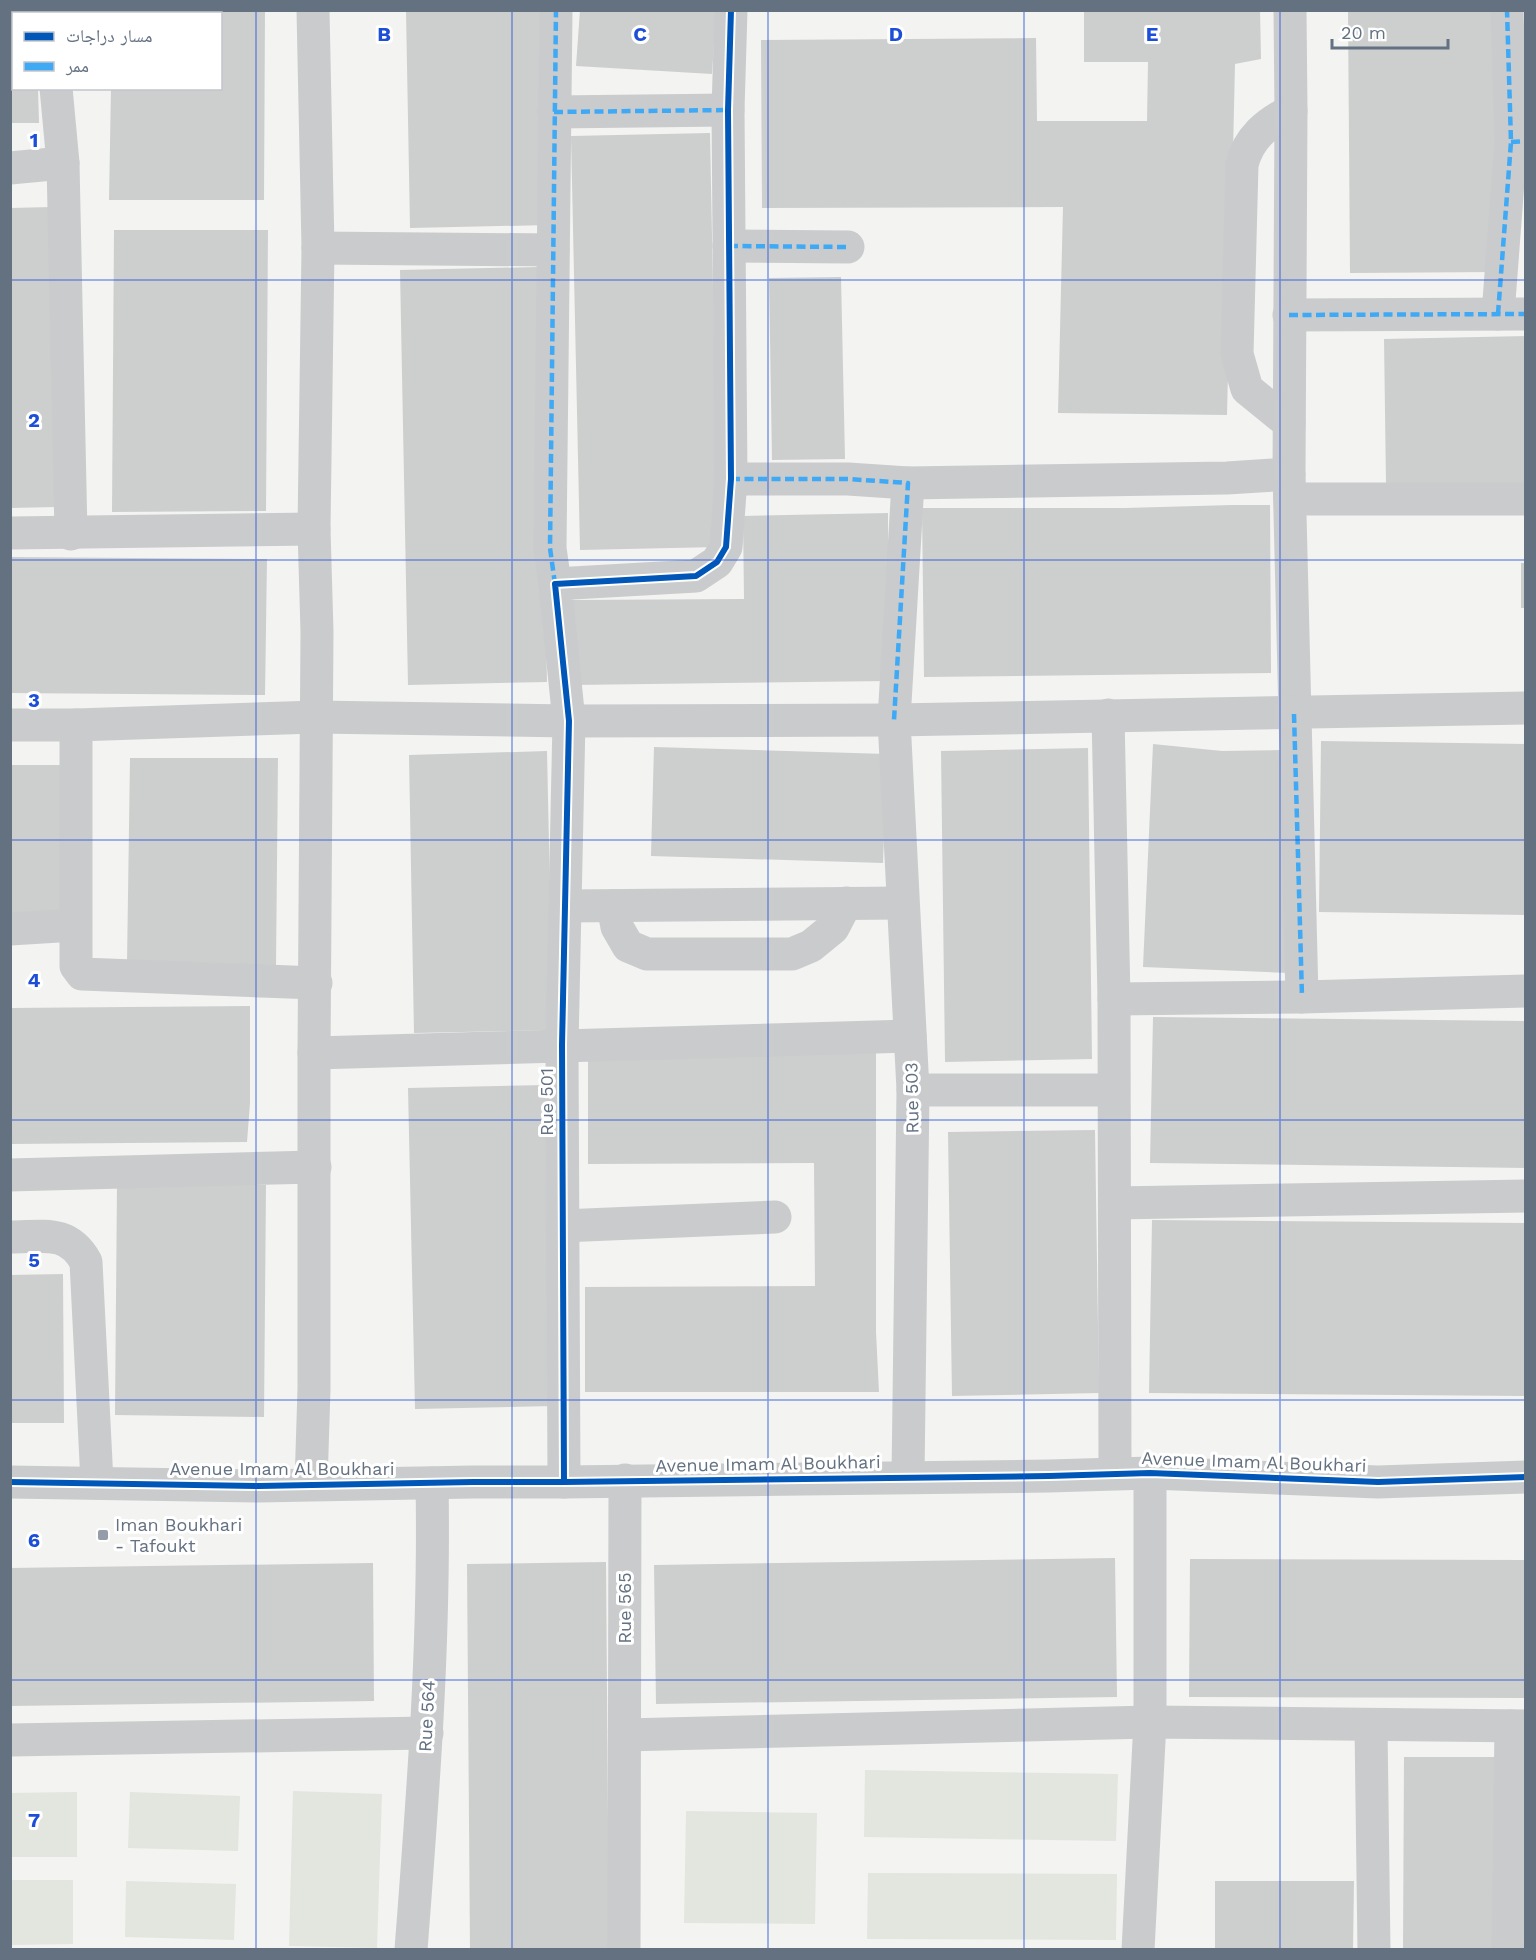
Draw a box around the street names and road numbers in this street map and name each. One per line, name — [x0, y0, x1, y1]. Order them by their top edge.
street label: Rue 503 — [900, 1062, 923, 1134]
street label: Rue 501 — [536, 1068, 557, 1136]
street label: Avenue Imam Al Boukhari — [1141, 1447, 1367, 1476]
street label: Avenue Imam Al Boukhari — [655, 1451, 881, 1476]
street label: Avenue Imam Al Boukhari — [169, 1458, 395, 1479]
street label: Rue 565 — [614, 1572, 635, 1644]
street label: Rue 564 — [414, 1680, 439, 1752]

